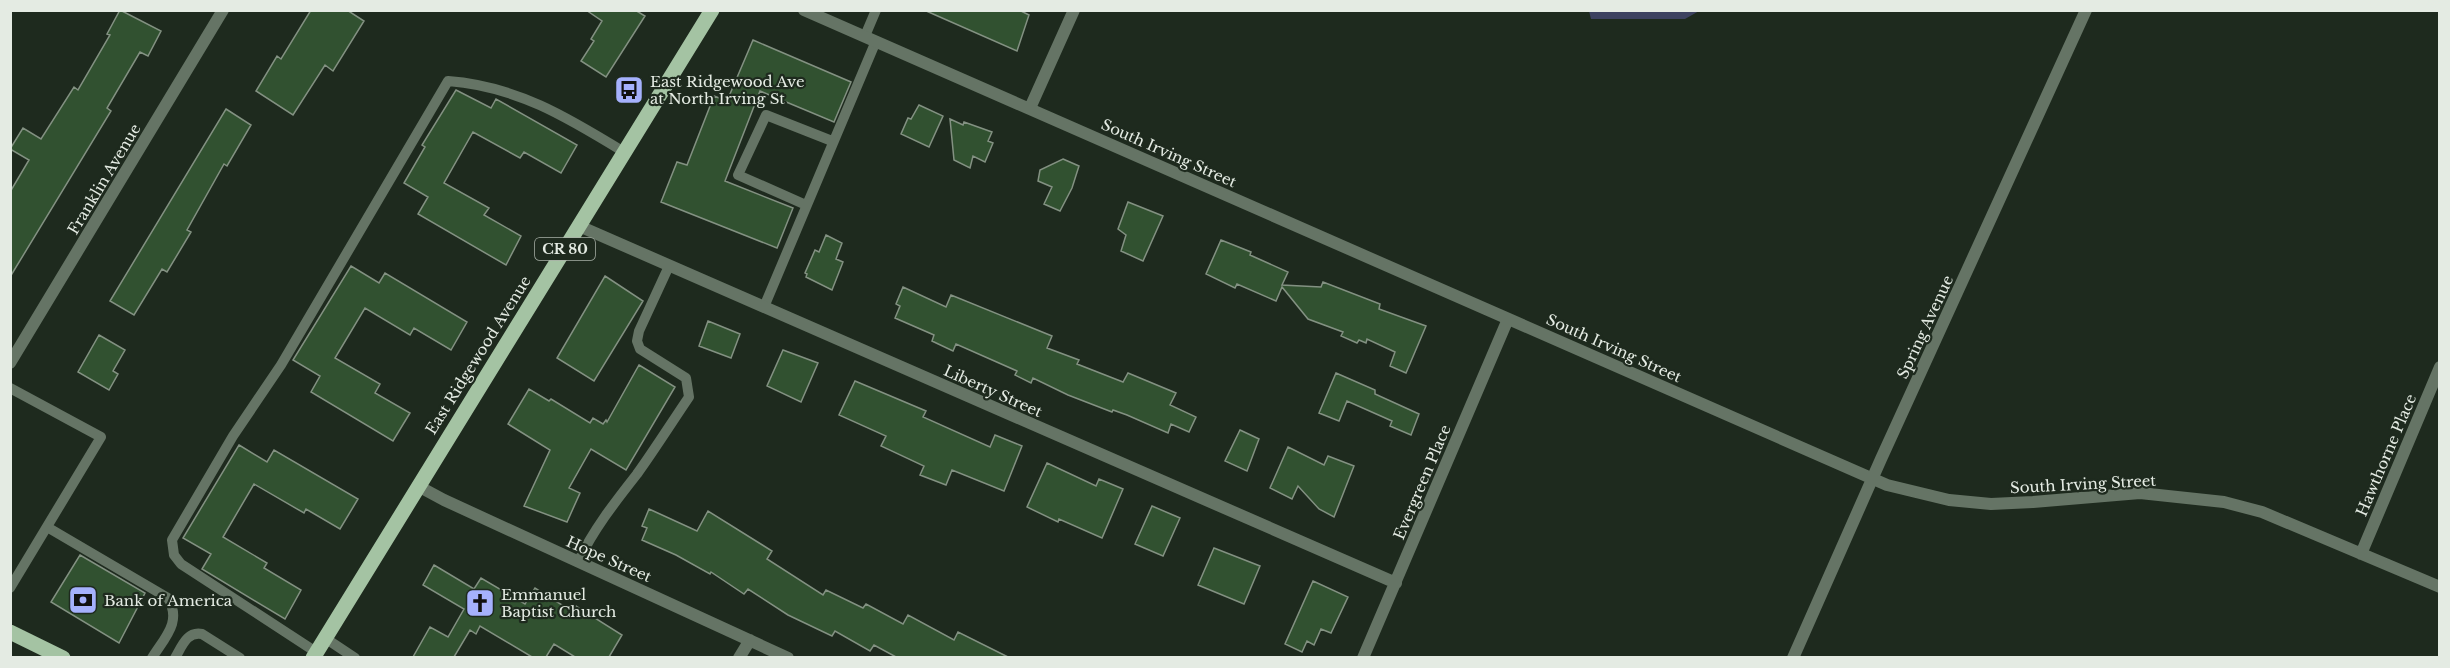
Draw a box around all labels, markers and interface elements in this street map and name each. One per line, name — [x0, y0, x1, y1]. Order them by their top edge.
place label: East Ridgewood Ave at North Irving St — [650, 72, 804, 108]
bus stop icon: East Ridgewood Ave at North Irving St — [613, 74, 645, 106]
street label: South Irving Street — [1098, 115, 1240, 192]
street label: Franklin Avenue — [63, 120, 145, 238]
road number: CR 80 — [535, 238, 595, 260]
street label: East Ridgewood Avenue — [421, 272, 535, 438]
street label: Spring Avenue — [1893, 272, 1957, 382]
street label: South Irving Street — [1543, 310, 1685, 387]
street label: Liberty Street — [941, 361, 1045, 421]
street label: Hawthorne Place — [2352, 391, 2420, 519]
street label: Evergreen Place — [1389, 422, 1455, 542]
street label: South Irving Street — [2010, 471, 2157, 497]
street label: Hope Street — [563, 532, 655, 586]
bank icon: Bank of America — [67, 584, 99, 616]
place label: Emmanuel Baptist Church — [501, 585, 616, 621]
church icon: Emmanuel Baptist Church — [464, 587, 496, 619]
place label: Bank of America — [104, 591, 233, 610]

